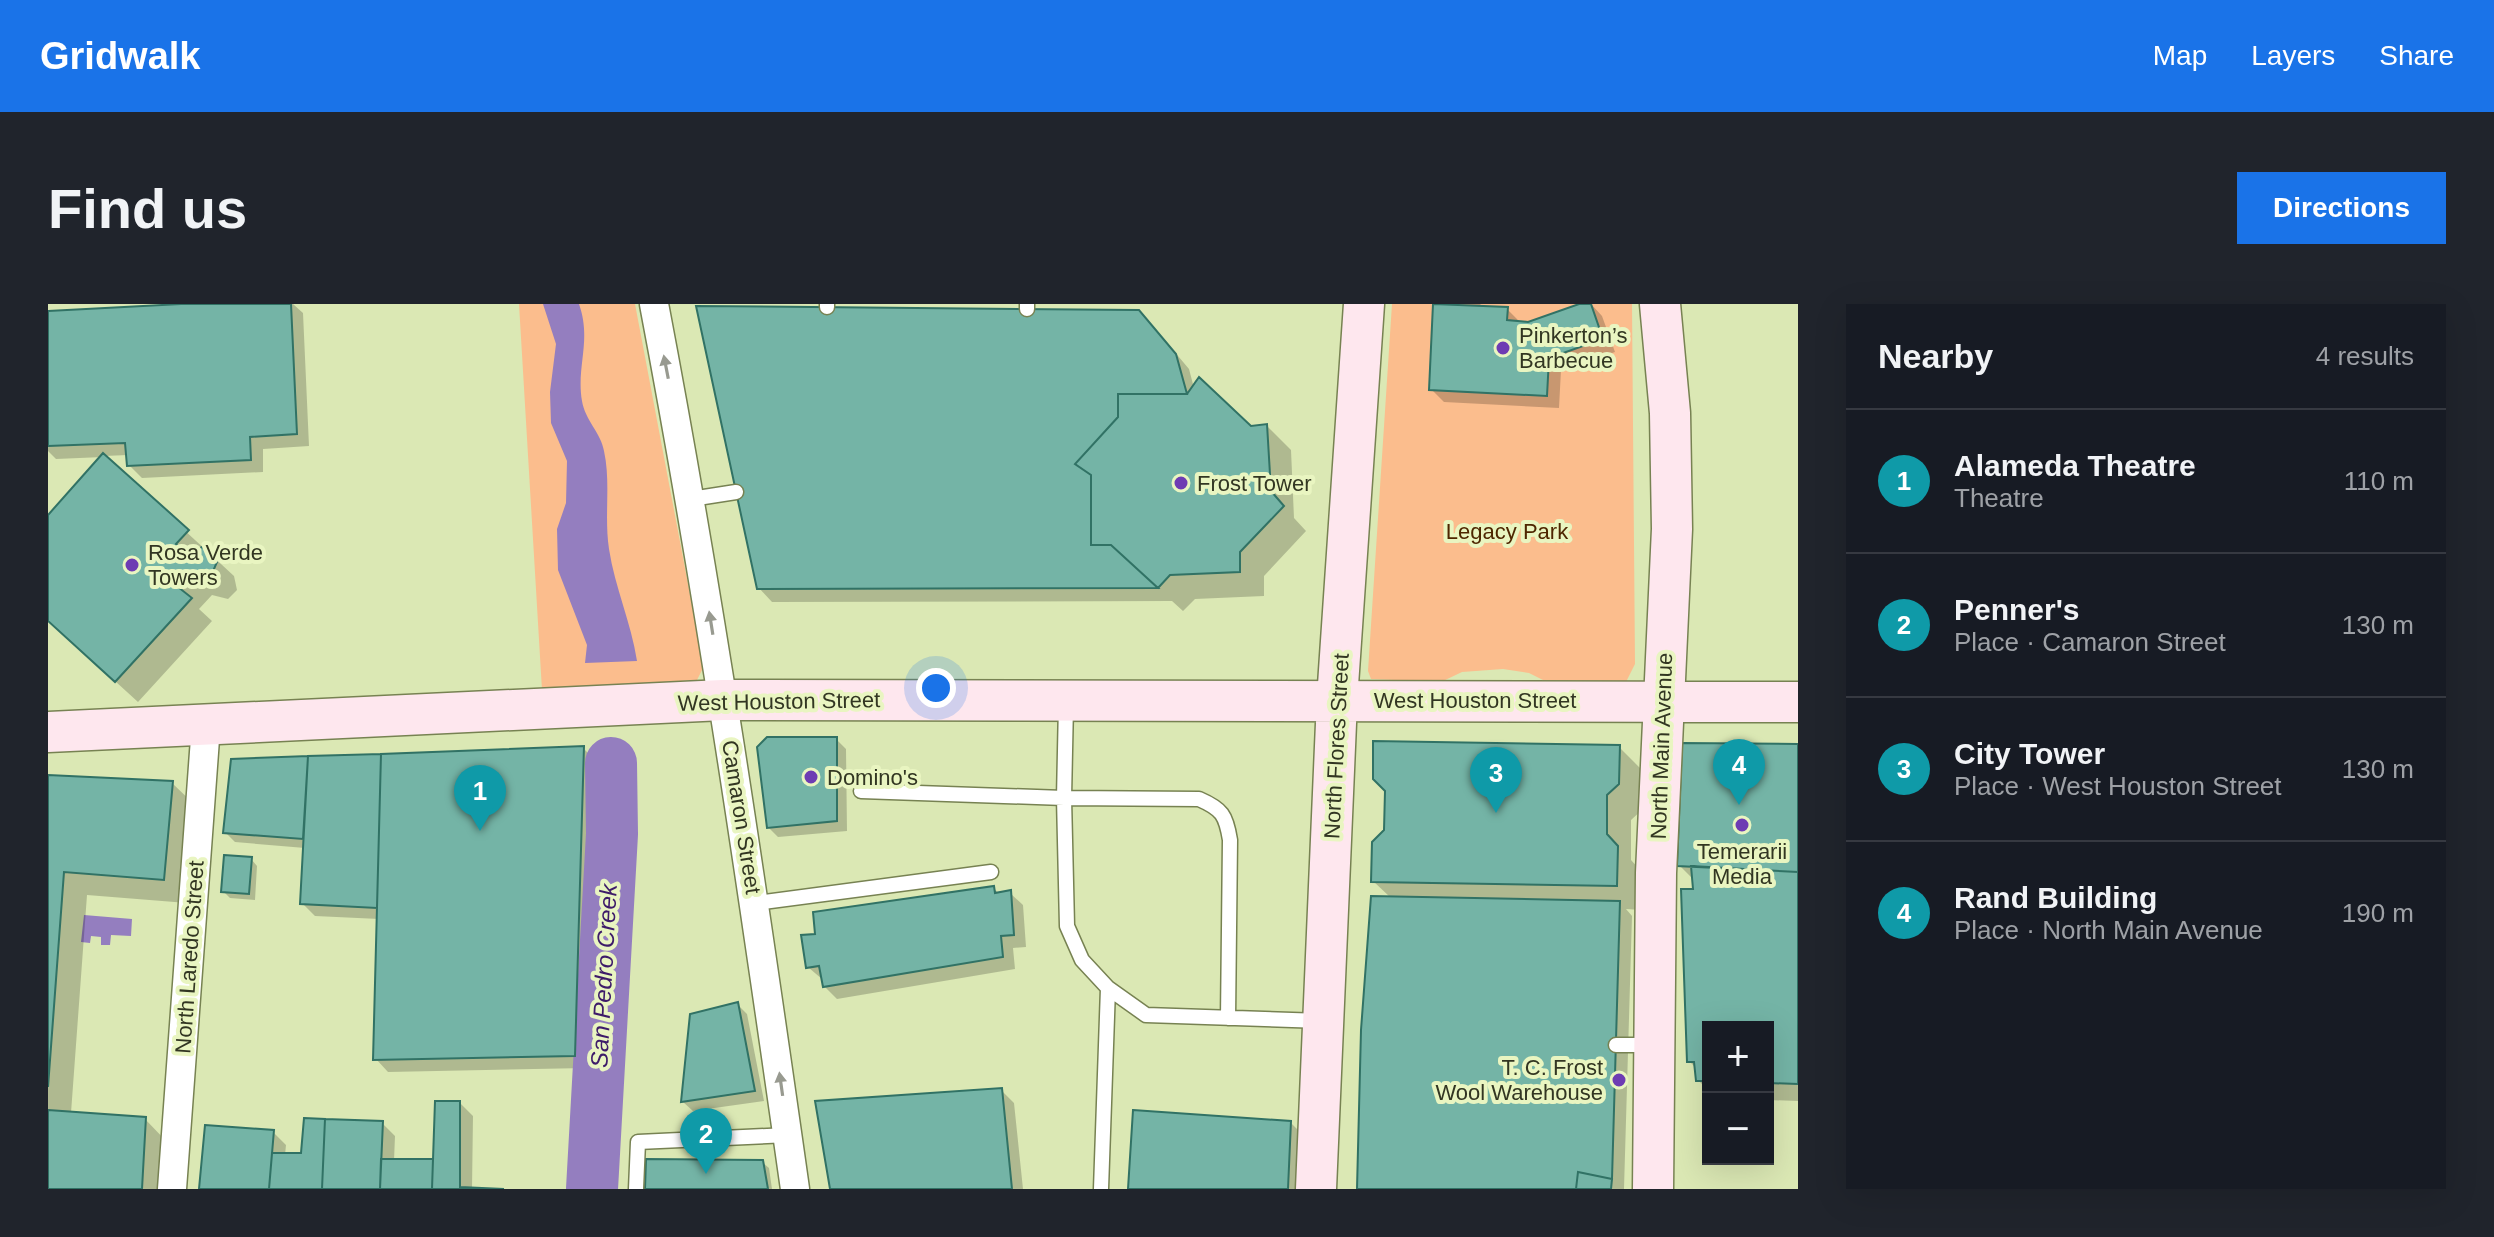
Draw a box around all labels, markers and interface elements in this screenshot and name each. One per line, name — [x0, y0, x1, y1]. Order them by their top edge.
text: Gridwalk — [40, 35, 201, 77]
text: Map — [2153, 40, 2207, 71]
text: Layers — [2251, 40, 2335, 71]
text: Share — [2379, 40, 2454, 71]
button: Directions — [2237, 172, 2446, 244]
text: Find us — [48, 177, 247, 240]
place label: Pinkerton’s Barbecue — [1519, 323, 1627, 373]
text: Nearby — [1878, 337, 1993, 375]
marker: Pinkerton’s Barbecue — [1494, 339, 1512, 357]
text: 4 results — [2316, 341, 2414, 371]
one-way arrow — [659, 354, 671, 379]
text: Alameda Theatre — [1954, 449, 2196, 482]
text: 1 — [1897, 466, 1911, 496]
text: 110 m — [2344, 466, 2414, 496]
place label: Frost Tower — [1197, 471, 1312, 496]
marker: Frost Tower — [1172, 474, 1190, 492]
text: Theatre — [1954, 483, 2044, 513]
park label: Legacy Park — [1446, 519, 1569, 544]
place label: Rosa Verde Towers — [148, 540, 263, 590]
marker: Rosa Verde Towers — [123, 556, 141, 574]
text: Penner's — [1954, 593, 2080, 626]
one-way arrow — [704, 610, 717, 635]
text: 2 — [1897, 610, 1911, 640]
text: 130 m — [2342, 610, 2414, 640]
text: Place · Camaron Street — [1954, 627, 2226, 657]
street label: North Main Avenue — [1646, 652, 1677, 840]
street label: North Flores Street — [1319, 653, 1354, 839]
your location — [916, 668, 956, 708]
street label: West Houston Street — [678, 687, 881, 716]
street label: West Houston Street — [1374, 688, 1576, 713]
text: City Tower — [1954, 737, 2105, 770]
street label: Camaron Street — [717, 738, 766, 896]
pin: 4 — [1713, 739, 1765, 805]
pin: 3 — [1470, 747, 1522, 813]
text: 3 — [1897, 754, 1911, 784]
text: 130 m — [2342, 754, 2414, 784]
pin: 1 — [454, 765, 506, 831]
place label: Domino's — [827, 765, 918, 790]
marker: Domino's — [802, 768, 820, 786]
text: Place · West Houston Street — [1954, 771, 2282, 801]
marker: Temerarii Media — [1733, 816, 1751, 834]
place label: Temerarii Media — [1697, 839, 1787, 889]
street label: North Laredo Street — [170, 860, 209, 1054]
water label: San Pedro Creek — [585, 881, 622, 1069]
text: Rand Building — [1954, 881, 2157, 914]
text: 4 — [1897, 898, 1911, 928]
text: 190 m — [2342, 898, 2414, 928]
text: Place · North Main Avenue — [1954, 915, 2263, 945]
map controls — [1702, 1021, 1774, 1165]
button: + — [1702, 1021, 1774, 1093]
place label: T. C. Frost Wool Warehouse — [1435, 1055, 1603, 1105]
one-way arrow — [774, 1071, 787, 1096]
marker: T. C. Frost Wool Warehouse — [1610, 1071, 1628, 1089]
button: − — [1702, 1093, 1774, 1165]
pin: 2 — [680, 1108, 732, 1174]

